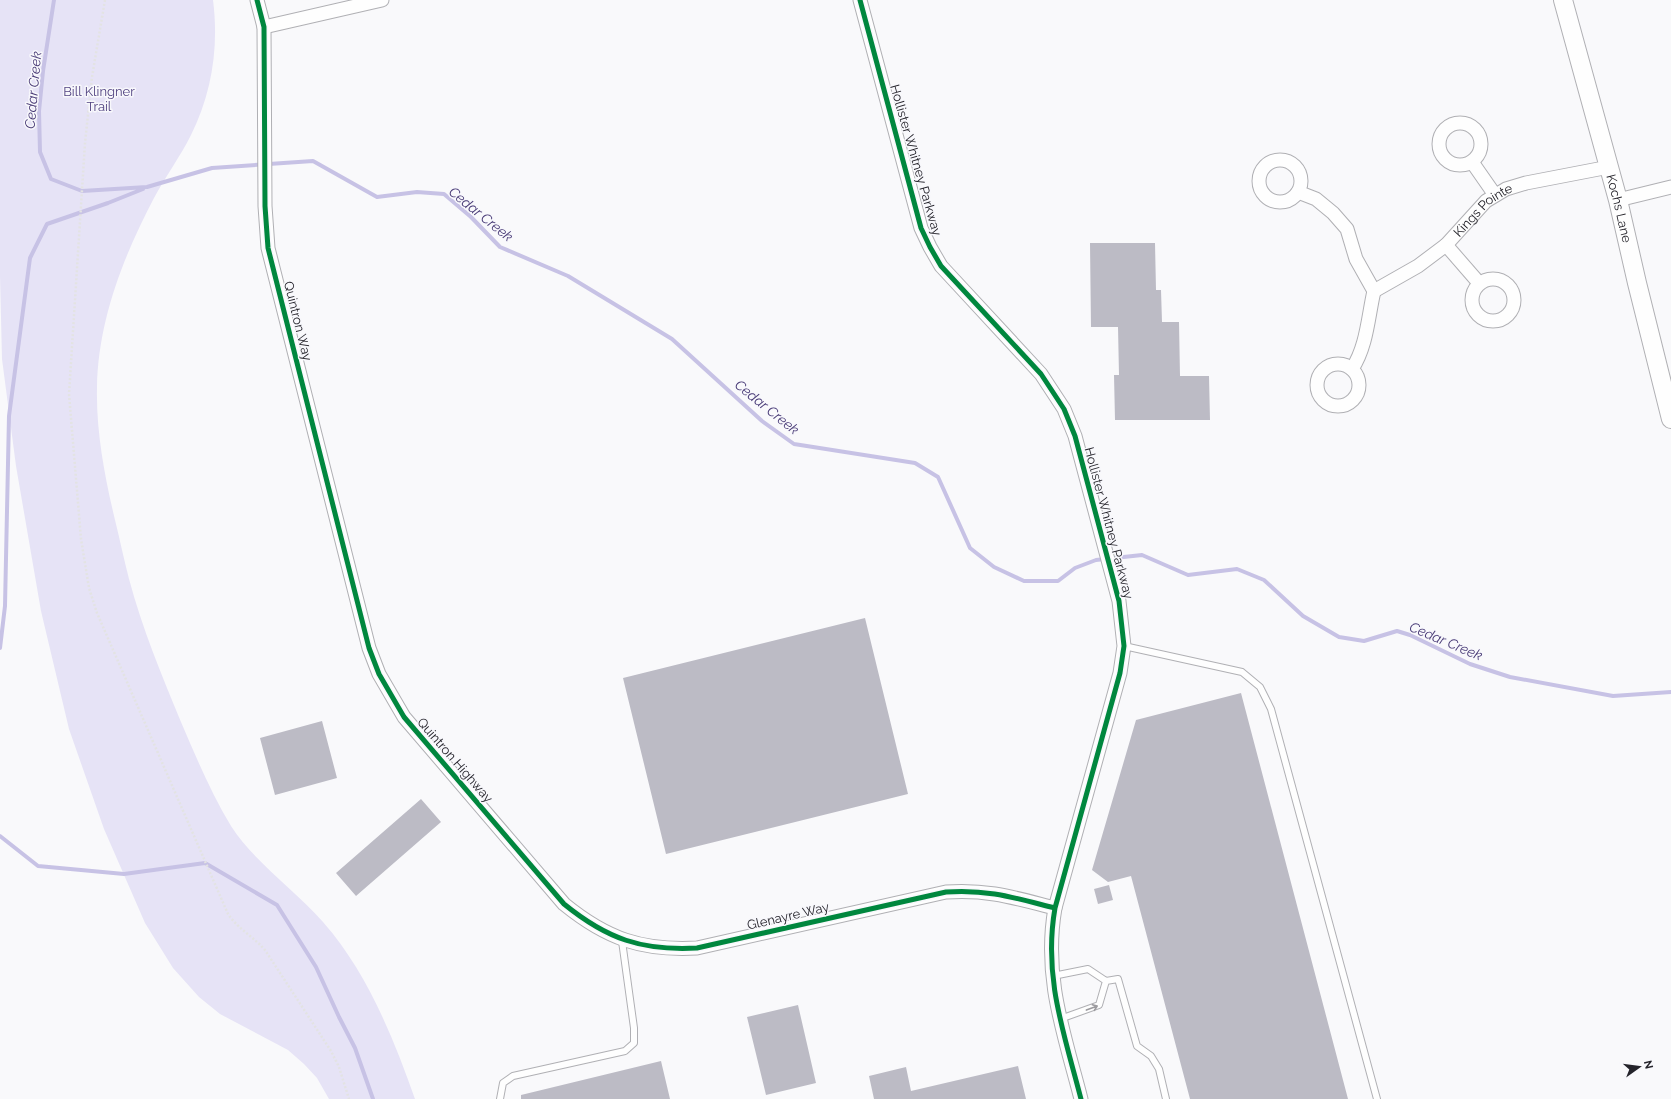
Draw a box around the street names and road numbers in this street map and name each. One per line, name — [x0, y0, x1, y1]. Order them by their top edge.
street label: Hollister Whitney Parkway — [887, 83, 945, 237]
street label: Kochs Lane — [1604, 173, 1635, 244]
street label: Kings Pointe — [1450, 180, 1514, 240]
street label: Quintron Way — [281, 280, 315, 362]
street label: Hollister Whitney Parkway — [1081, 445, 1137, 601]
street label: Quintron Highway — [414, 715, 496, 805]
street label: Glenayre Way — [746, 899, 830, 933]

